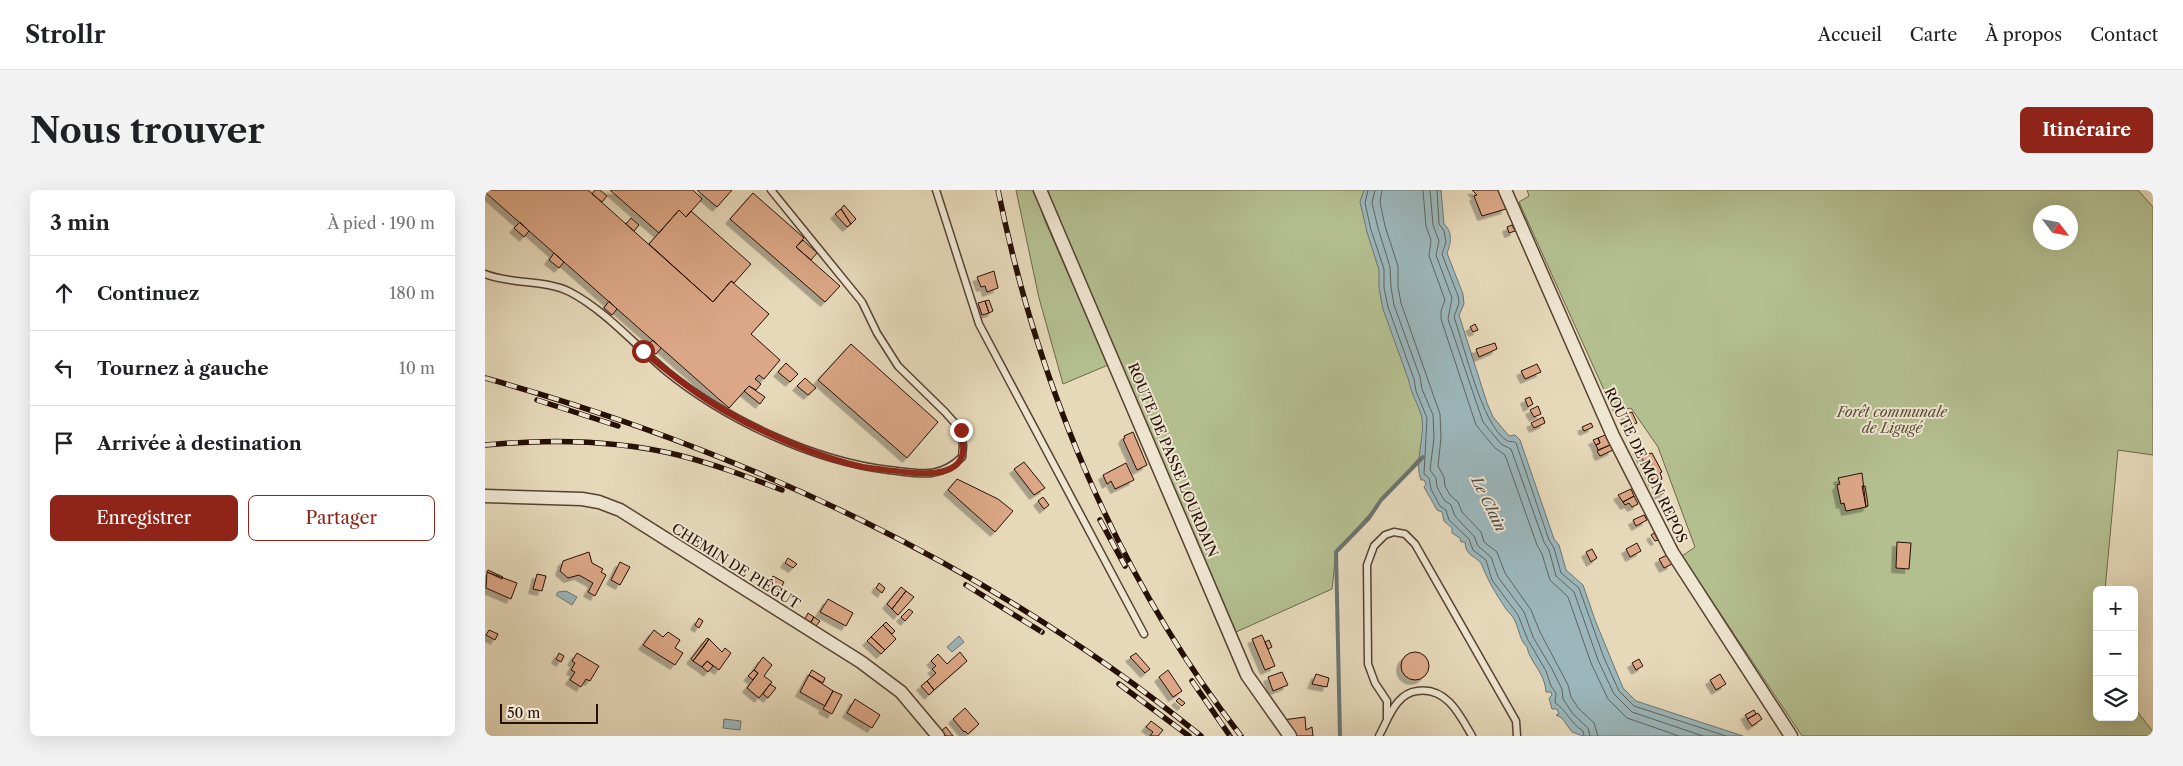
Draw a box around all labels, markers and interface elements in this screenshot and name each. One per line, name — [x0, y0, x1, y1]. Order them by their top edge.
text: Strollr — [25, 20, 105, 49]
text: Accueil — [1818, 24, 1882, 46]
text: Carte — [1910, 24, 1957, 46]
text: À propos — [1985, 24, 2062, 46]
text: Contact — [2090, 24, 2158, 46]
button: Itinéraire — [2020, 107, 2153, 153]
text: Nous trouver — [30, 109, 265, 152]
north arrow — [2033, 205, 2078, 250]
text: 3 min — [50, 210, 110, 235]
text: À pied · 190 m — [328, 213, 435, 233]
icon: ahead — [50, 279, 78, 307]
text: Continuez — [97, 282, 199, 305]
text: 180 m — [389, 283, 435, 303]
route start — [632, 340, 655, 363]
icon: left — [50, 354, 78, 382]
text: Tournez à gauche — [97, 357, 269, 380]
text: 10 m — [399, 358, 435, 378]
street label: ROUTE DE PASSE LOURDAIN — [1124, 360, 1222, 560]
street label: ROUTE DE MON REPOS — [1600, 384, 1692, 546]
park label: Forêt communale de Ligugé — [1836, 403, 1948, 437]
route end — [950, 419, 973, 442]
icon: arrive — [50, 429, 78, 457]
text: Arrivée à destination — [97, 432, 302, 455]
water label: Le Clain — [1467, 472, 1511, 535]
button: Enregistrer — [50, 495, 238, 541]
button: Partager — [248, 495, 435, 541]
street label: CHEMIN DE PIÉGUT — [668, 519, 804, 613]
map controls — [2093, 586, 2138, 721]
button: + — [2093, 586, 2138, 631]
button: − — [2093, 631, 2138, 676]
button: layers — [2093, 676, 2138, 721]
scale bar — [500, 701, 597, 724]
text: 50 m — [507, 704, 540, 722]

